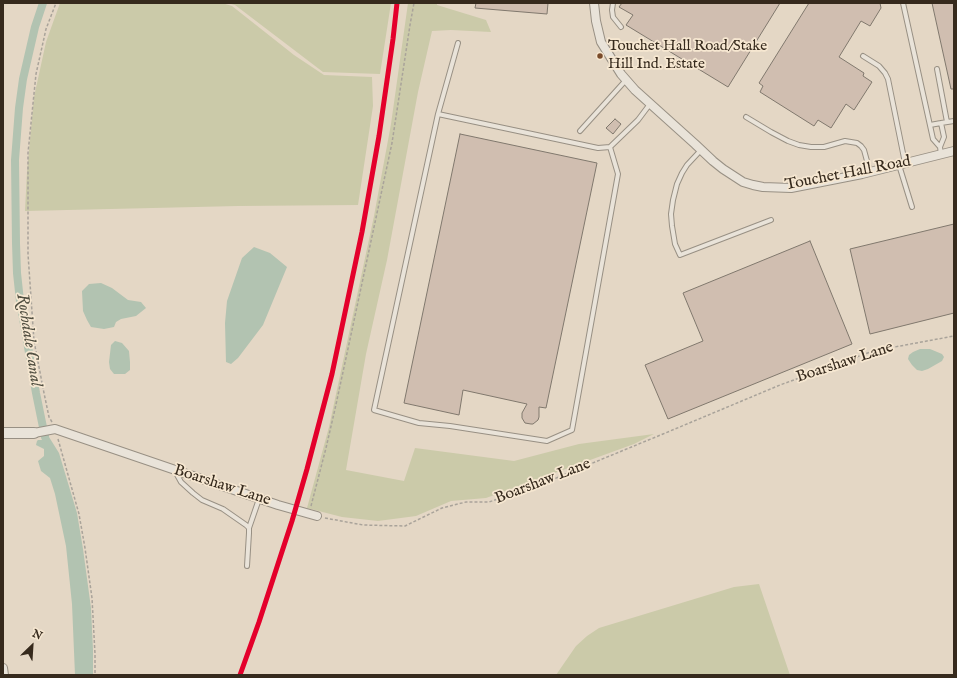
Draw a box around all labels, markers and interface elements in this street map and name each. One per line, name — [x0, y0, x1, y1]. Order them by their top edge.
place label: Touchet Hall Road/Stake Hill Ind. Estate — [608, 38, 767, 73]
marker: Touchet Hall Road/Stake Hill Ind. Estate — [595, 51, 605, 61]
street label: Touchet Hall Road — [783, 152, 913, 196]
water label: Rochdale Canal — [11, 292, 45, 388]
street label: Boarshaw Lane — [794, 338, 896, 388]
street label: Boarshaw Lane — [492, 455, 594, 509]
street label: Boarshaw Lane — [171, 461, 273, 511]
north arrow — [12, 626, 52, 666]
text: N — [30, 627, 44, 643]

